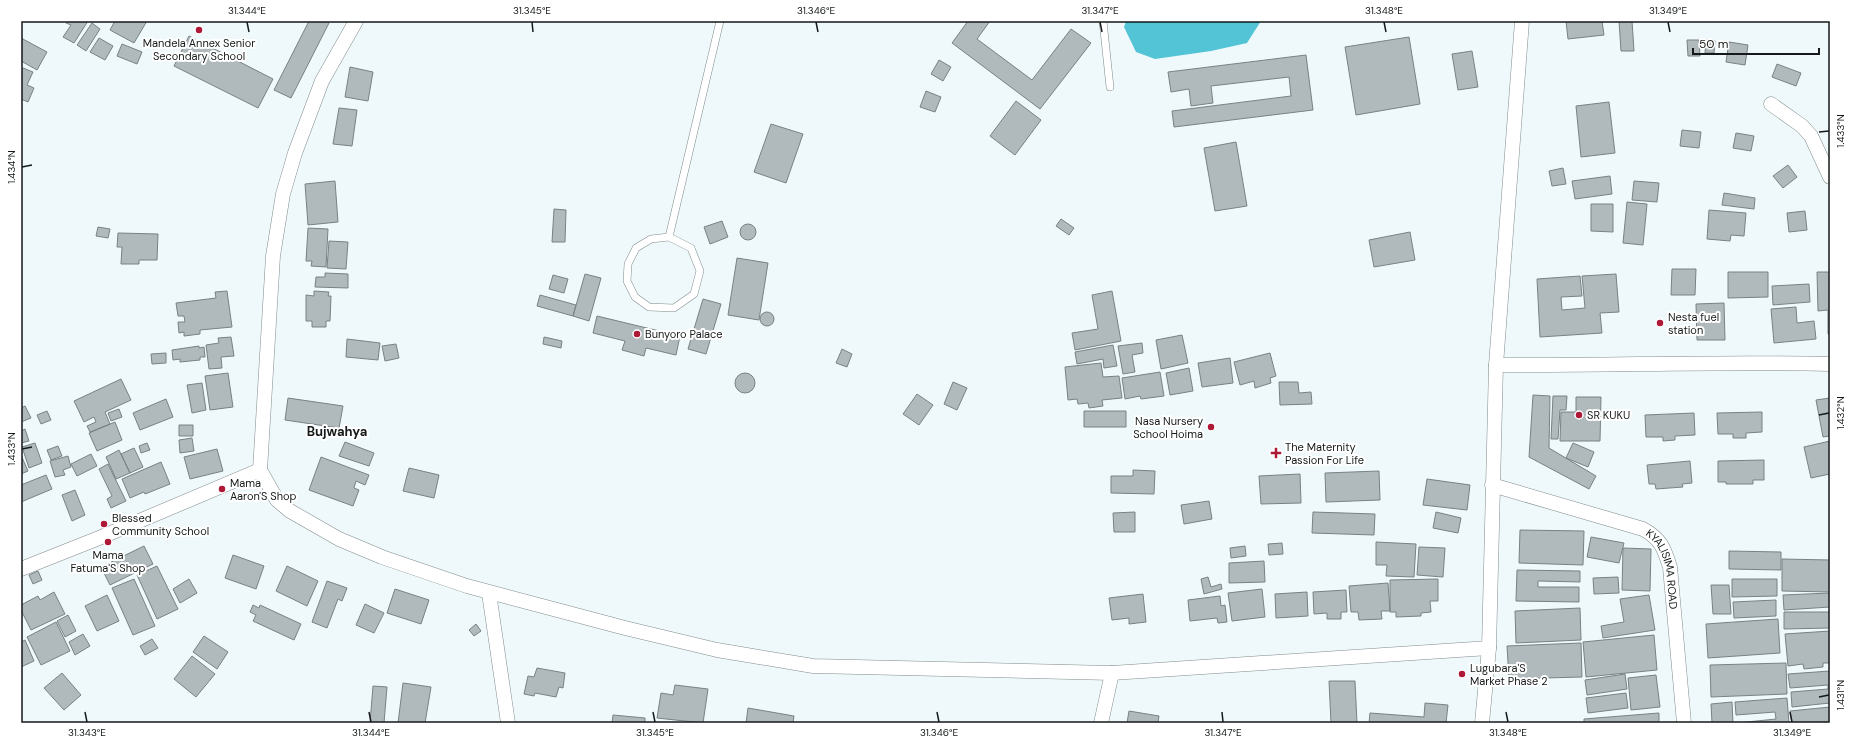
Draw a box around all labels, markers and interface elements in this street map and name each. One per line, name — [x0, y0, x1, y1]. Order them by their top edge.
text: 31.344°E — [228, 4, 266, 17]
text: 31.345°E — [513, 4, 551, 17]
text: 31.346°E — [797, 4, 835, 17]
text: 31.347°E — [1081, 4, 1119, 17]
text: 31.348°E — [1365, 4, 1403, 17]
text: 31.349°E — [1649, 4, 1687, 17]
marker: Mandela Annex Senior Secondary School — [194, 25, 204, 35]
scale bar — [1693, 30, 1819, 56]
place label: Mandela Annex Senior Secondary School — [143, 36, 255, 63]
text: 50 m — [1699, 36, 1728, 52]
text: 1.433°N — [1834, 114, 1847, 148]
text: 1.434°N — [5, 150, 18, 184]
place label: Nesta fuel station — [1668, 310, 1719, 337]
marker: Nesta fuel station — [1655, 318, 1665, 328]
place label: Bunyoro Palace — [645, 327, 723, 341]
marker: Bunyoro Palace — [632, 329, 642, 339]
text: 1.432°N — [1834, 396, 1847, 430]
place label: SR KUKU — [1587, 408, 1630, 422]
marker: SR KUKU — [1574, 410, 1584, 420]
place label: Nasa Nursery School Hoima — [1133, 414, 1203, 441]
marker: Nasa Nursery School Hoima — [1206, 422, 1216, 432]
district label: Bujwahya — [307, 423, 367, 440]
text: 1.433°N — [5, 432, 18, 466]
place label: The Maternity Passion For Life — [1285, 440, 1364, 467]
marker: The Maternity Passion For Life — [1270, 447, 1282, 459]
place label: Mama Aaron'S Shop — [230, 476, 296, 503]
marker: Mama Aaron'S Shop — [217, 484, 227, 494]
place label: Blessed Community School — [112, 511, 209, 538]
marker: Blessed Community School — [99, 519, 109, 529]
street label: KYALISIMA ROAD — [1643, 526, 1681, 610]
marker: Mama Fatuma'S Shop — [103, 537, 113, 547]
place label: Mama Fatuma'S Shop — [71, 548, 146, 575]
place label: Lugubara'S Market Phase 2 — [1470, 661, 1547, 688]
marker: Lugubara'S Market Phase 2 — [1457, 669, 1467, 679]
text: 1.431°N — [1834, 680, 1847, 710]
text: 31.343°E — [68, 726, 106, 739]
text: 31.344°E — [352, 726, 390, 739]
text: 31.345°E — [636, 726, 674, 739]
text: 31.346°E — [920, 726, 958, 739]
text: 31.347°E — [1204, 726, 1242, 739]
text: 31.348°E — [1489, 726, 1527, 739]
text: 31.349°E — [1773, 726, 1811, 739]

